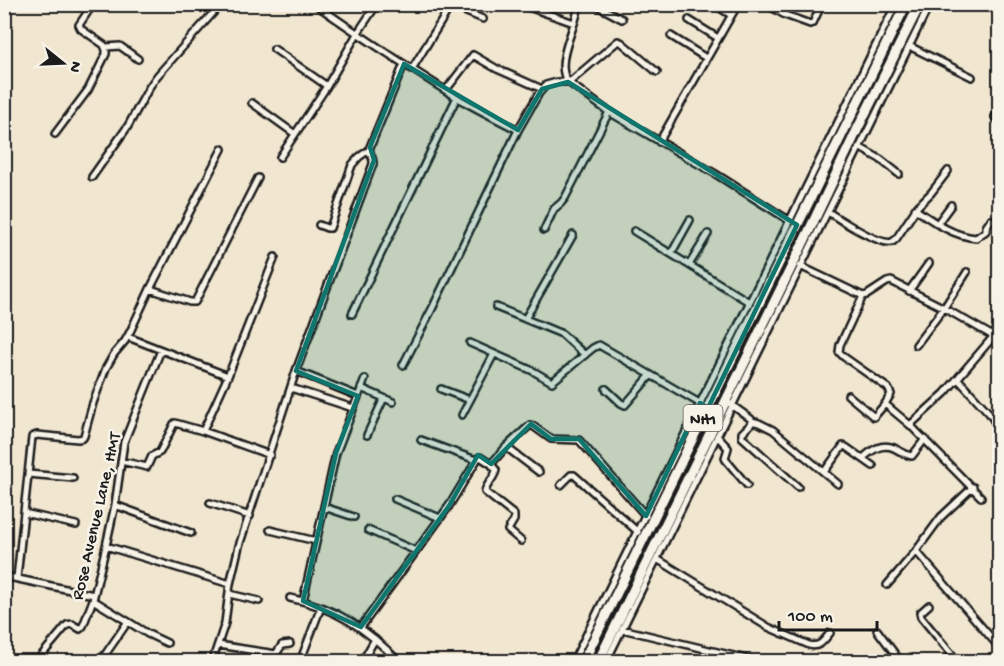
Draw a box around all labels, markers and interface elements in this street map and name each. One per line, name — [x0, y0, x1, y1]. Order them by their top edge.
north arrow — [33, 33, 93, 93]
text: N — [63, 59, 85, 75]
road number: NH1 — [684, 405, 722, 431]
street label: Rose Avenue Lane, HMT — [68, 430, 127, 602]
scale bar — [779, 594, 876, 632]
text: 100 m — [787, 607, 833, 628]

